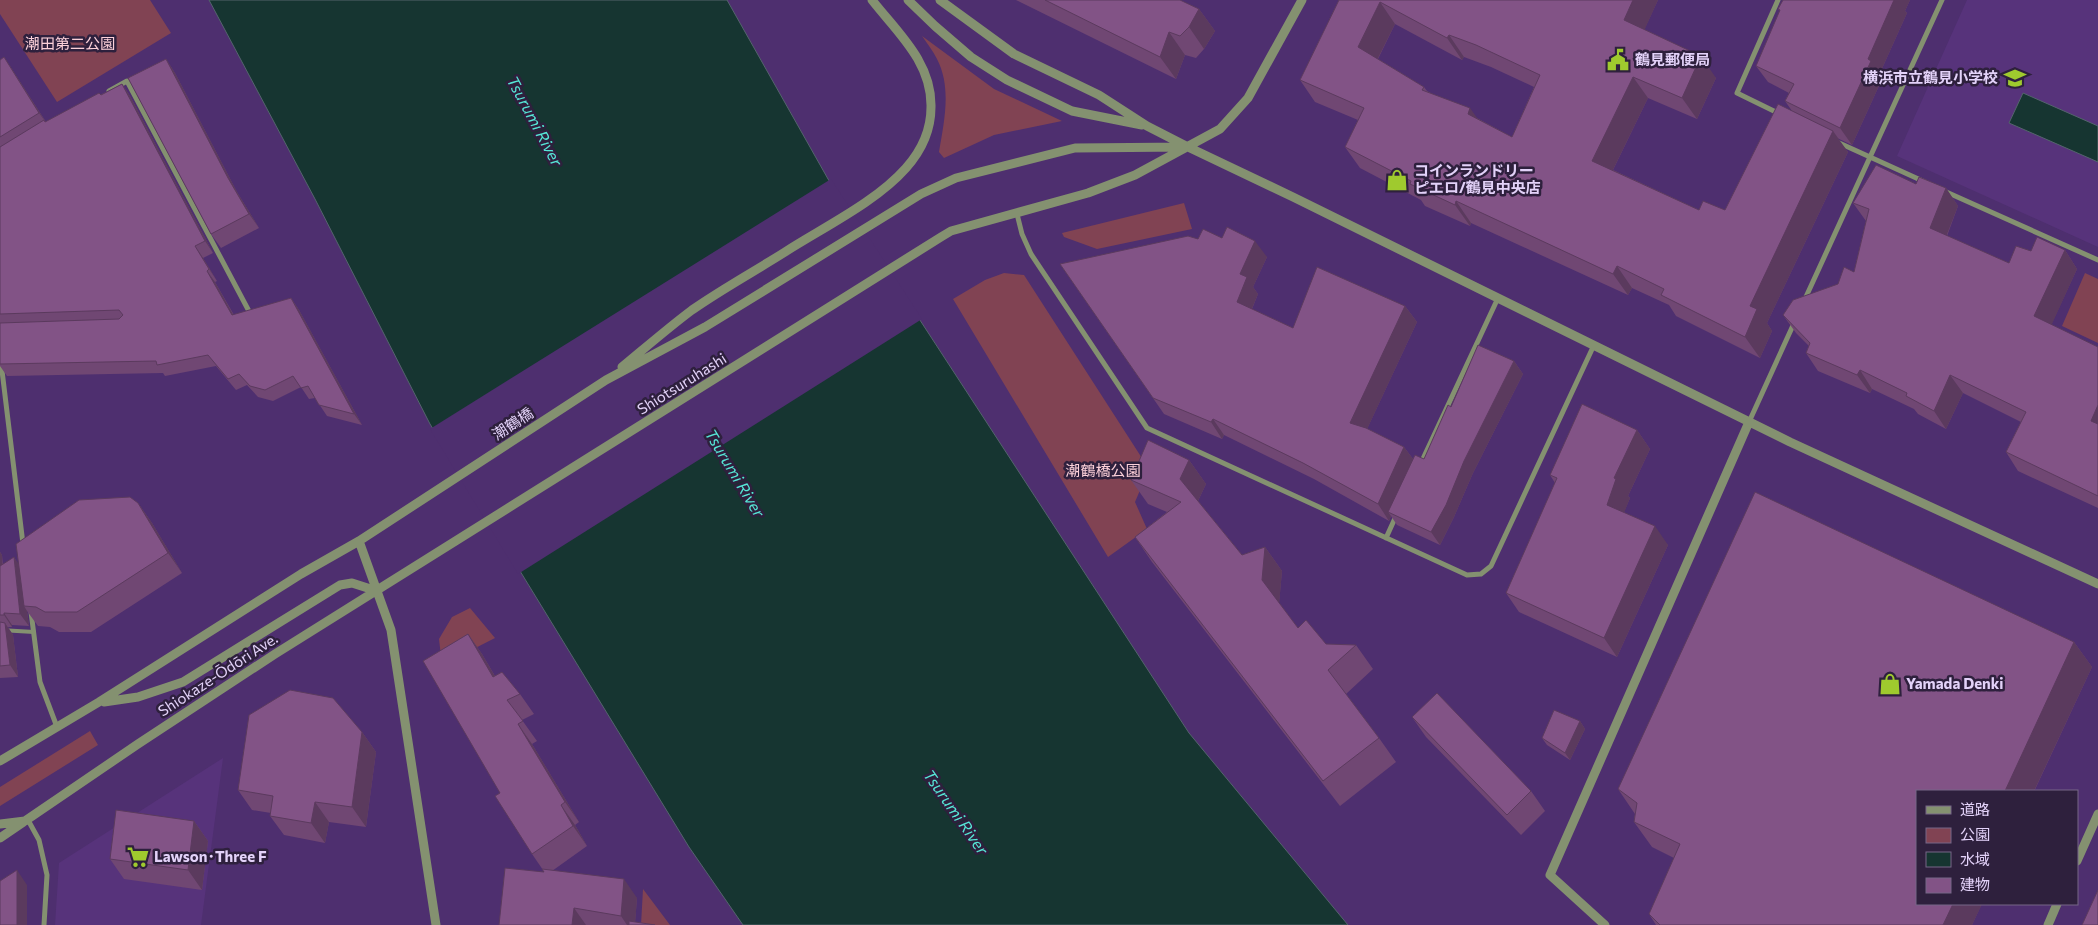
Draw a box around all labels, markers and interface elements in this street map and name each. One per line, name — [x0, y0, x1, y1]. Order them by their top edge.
park label: 潮田第二公園 — [25, 34, 115, 52]
public building icon: 鶴見郵便局 — [1605, 47, 1631, 73]
place label: 鶴見郵便局 — [1635, 50, 1710, 68]
school or university icon: 横浜市立鶴見小学校 — [2002, 65, 2028, 91]
place label: 横浜市立鶴見小学校 — [1863, 68, 1998, 86]
water label: Tsurumi River — [504, 72, 567, 170]
place label: コインランドリー ピエロ/鶴見中央店 — [1414, 161, 1541, 196]
shop icon: コインランドリー ピエロ/鶴見中央店 — [1384, 167, 1410, 193]
street label: Shiotsuruhashi — [634, 349, 729, 418]
street label: 潮鶴橋 — [489, 403, 536, 443]
water label: Tsurumi River — [702, 425, 769, 521]
park label: 潮鶴橋公園 — [1065, 461, 1141, 479]
street label: Shiokaze-Ōdōri Ave. — [154, 629, 281, 720]
shop icon: Yamada Denki — [1877, 671, 1903, 697]
place label: Yamada Denki — [1906, 674, 2004, 692]
water label: Tsurumi River — [920, 766, 993, 858]
legend — [1916, 790, 2078, 905]
text: 道路 — [1960, 800, 1990, 818]
text: 公園 — [1960, 825, 1990, 843]
supermarket icon: Lawson･Three F — [125, 844, 151, 870]
place label: Lawson･Three F — [154, 847, 267, 865]
text: 水域 — [1960, 850, 1990, 868]
text: 建物 — [1960, 875, 1990, 893]

